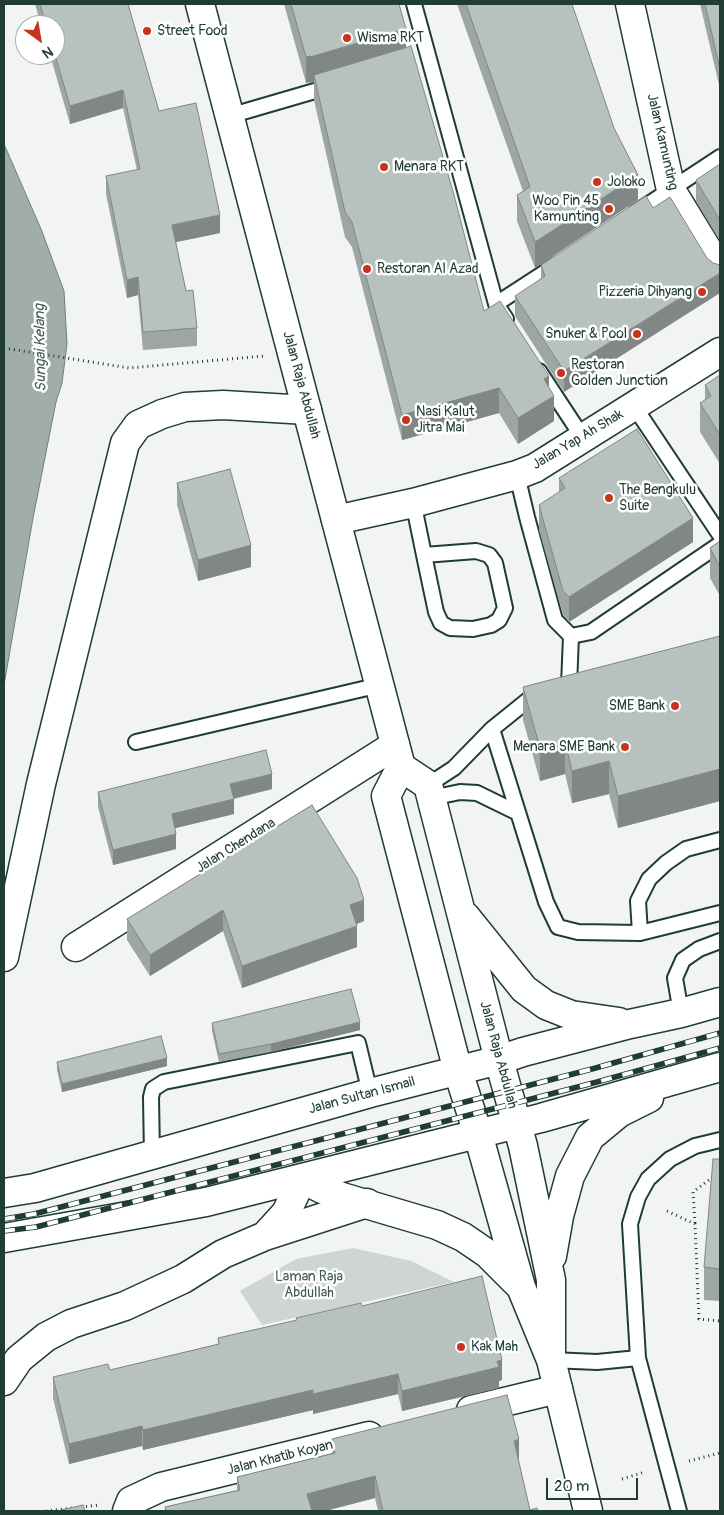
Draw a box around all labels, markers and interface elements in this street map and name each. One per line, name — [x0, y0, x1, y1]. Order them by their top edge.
north arrow — [15, 15, 65, 65]
place label: Street Food — [157, 23, 228, 39]
marker: Street Food — [141, 25, 153, 37]
place label: Wisma RKT — [357, 30, 424, 46]
marker: Wisma RKT — [341, 32, 353, 44]
text: N — [39, 43, 56, 62]
street label: Jalan Kamunting — [643, 92, 681, 192]
place label: Menara RKT — [394, 159, 464, 175]
marker: Menara RKT — [378, 161, 390, 173]
place label: Joloko — [607, 174, 645, 190]
marker: Joloko — [591, 176, 603, 188]
place label: Woo Pin 45 Kamunting — [532, 193, 599, 226]
marker: Woo Pin 45 Kamunting — [603, 203, 615, 215]
place label: Restoran Al Azad — [377, 261, 479, 277]
marker: Restoran Al Azad — [361, 263, 373, 275]
place label: Pizzeria Dihyang — [598, 284, 692, 300]
marker: Pizzeria Dihyang — [696, 286, 708, 298]
water label: Sungai Kelang — [31, 304, 51, 392]
place label: Snuker & Pool — [545, 326, 627, 342]
marker: Snuker & Pool — [631, 328, 643, 340]
street label: Jalan Raja Abdullah — [279, 329, 323, 441]
place label: Restoran Golden Junction — [571, 357, 668, 390]
marker: Restoran Golden Junction — [555, 367, 567, 379]
place label: Nasi Kalut Jitra Mai — [416, 404, 475, 437]
street label: Jalan Yap Ah Shak — [529, 406, 627, 474]
marker: Nasi Kalut Jitra Mai — [400, 414, 412, 426]
place label: The Bengkulu Suite — [619, 482, 696, 514]
marker: The Bengkulu Suite — [603, 492, 615, 504]
place label: SME Bank — [609, 698, 665, 714]
marker: SME Bank — [669, 700, 681, 712]
place label: Menara SME Bank — [513, 739, 615, 755]
marker: Menara SME Bank — [619, 741, 631, 753]
street label: Jalan Chendana — [193, 815, 279, 877]
street label: Jalan Raja Abdullah — [476, 999, 520, 1111]
street label: Jalan Sultan Ismail — [307, 1074, 417, 1118]
park label: Laman Raja Abdullah — [275, 1269, 343, 1302]
place label: Kak Mah — [471, 1339, 518, 1355]
marker: Kak Mah — [455, 1341, 467, 1353]
street label: Jalan Khatib Koyan — [225, 1437, 335, 1479]
scale bar — [549, 1468, 642, 1500]
text: 20 m — [554, 1477, 589, 1496]

